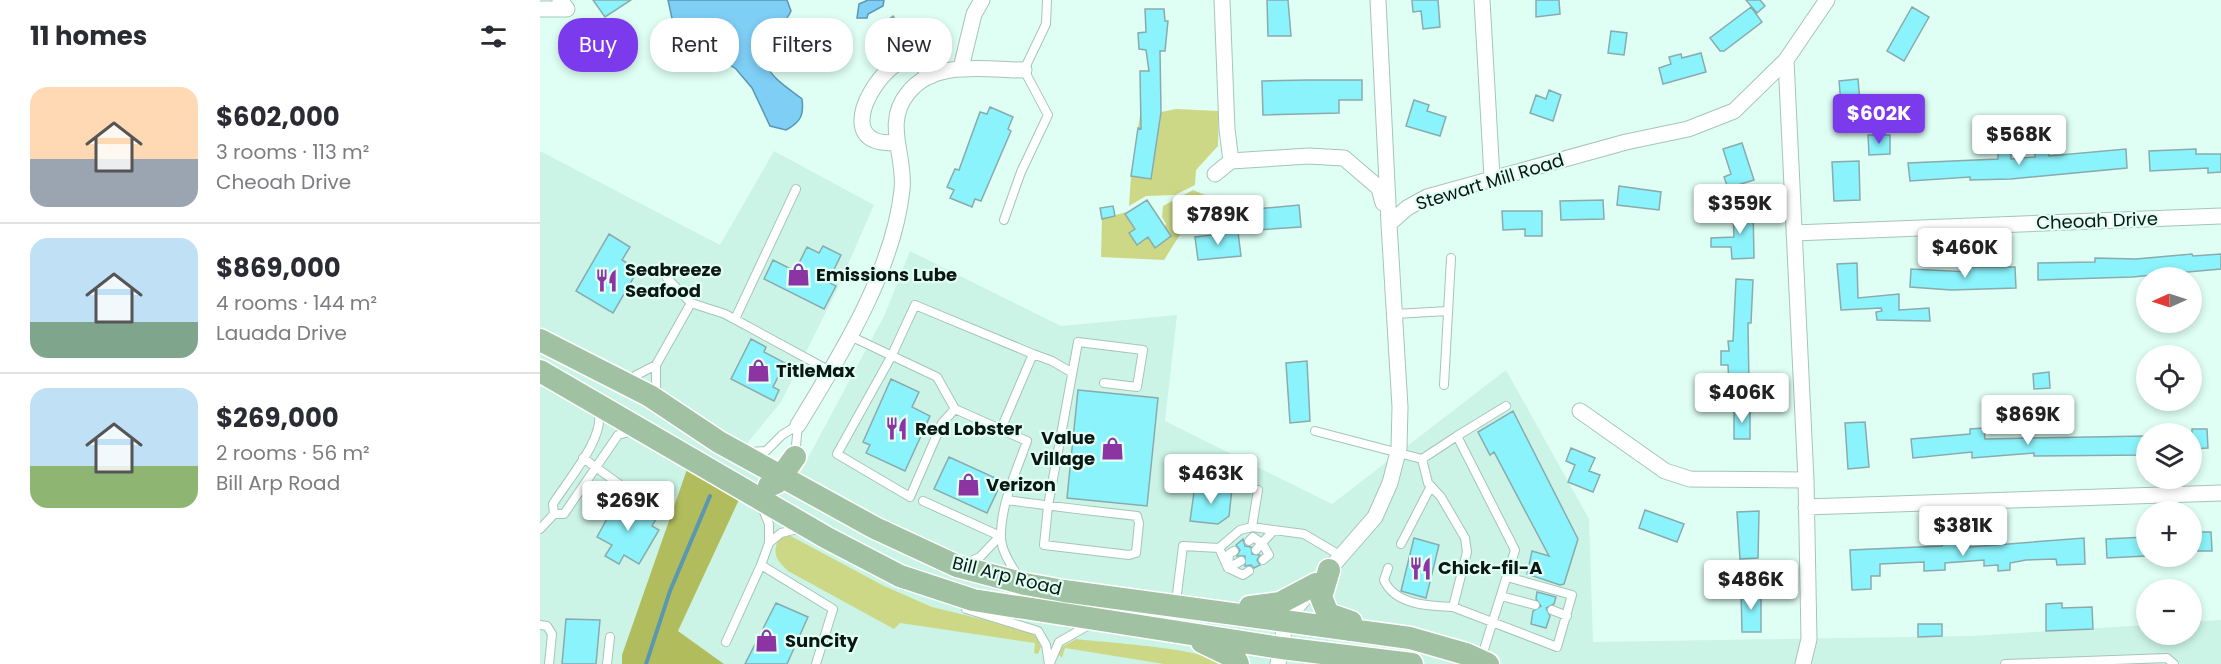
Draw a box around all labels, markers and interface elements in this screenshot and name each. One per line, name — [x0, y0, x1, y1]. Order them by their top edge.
text: 11 homes — [30, 18, 147, 54]
chip: Buy — [558, 18, 638, 72]
chip: Rent — [650, 18, 739, 72]
chip: Filters — [751, 18, 853, 72]
chip: New — [865, 18, 952, 72]
icon: filters — [477, 20, 510, 53]
pin: $602K — [1837, 94, 1921, 145]
text: $602,000 — [216, 99, 340, 135]
text: $602K — [1847, 99, 1911, 127]
icon: home — [78, 111, 150, 183]
pin: $568K — [1977, 115, 2061, 166]
text: $568K — [1986, 120, 2052, 148]
text: 3 rooms · 113 m² — [216, 138, 369, 166]
street label: Stewart Mill Road — [1413, 147, 1567, 216]
text: Cheoah Drive — [216, 168, 351, 196]
pin: $359K — [1698, 184, 1782, 235]
text: $359K — [1708, 189, 1772, 217]
pin: $789K — [1176, 195, 1260, 246]
text: $789K — [1186, 200, 1250, 228]
street label: Cheoah Drive — [2036, 206, 2158, 235]
pin: $460K — [1923, 228, 2007, 279]
text: $460K — [1932, 233, 1998, 261]
text: $869,000 — [216, 250, 341, 286]
place label: Seabreeze Seafood — [625, 257, 722, 303]
icon: home — [78, 262, 150, 334]
shop icon: Emissions Lube — [785, 262, 811, 288]
place label: Emissions Lube — [816, 262, 957, 287]
restaurant icon: Seabreeze Seafood — [594, 267, 620, 293]
north arrow — [2136, 267, 2202, 333]
map controls — [2136, 267, 2202, 645]
text: 4 rooms · 144 m² — [216, 289, 377, 317]
text: Lauada Drive — [216, 319, 347, 347]
button: locate — [2136, 345, 2202, 411]
shop icon: TitleMax — [745, 358, 771, 384]
place label: TitleMax — [776, 358, 855, 383]
pin: $406K — [1700, 373, 1784, 424]
text: $406K — [1709, 378, 1775, 406]
pin: $869K — [1986, 395, 2070, 446]
text: $269,000 — [216, 400, 339, 436]
text: $869K — [1995, 400, 2061, 428]
icon: home — [78, 412, 150, 484]
restaurant icon: Red Lobster — [884, 416, 910, 442]
place label: Red Lobster — [915, 416, 1023, 441]
button: layers — [2136, 423, 2202, 489]
place label: Value Village — [1030, 425, 1095, 471]
shop icon: Value Village — [1100, 435, 1126, 461]
text: 2 rooms · 56 m² — [216, 439, 370, 467]
pin: $463K — [1169, 454, 1253, 505]
text: $463K — [1178, 459, 1244, 487]
text: Bill Arp Road — [216, 469, 340, 497]
shop icon: Verizon — [955, 472, 981, 498]
place label: Verizon — [986, 472, 1056, 497]
pin: $269K — [586, 481, 670, 532]
text: $269K — [596, 486, 660, 514]
button: + — [2136, 501, 2202, 567]
pin: $381K — [1921, 506, 2005, 557]
text: $381K — [1933, 511, 1993, 539]
street label: Bill Arp Road — [950, 550, 1064, 601]
restaurant icon: Chick-fil-A — [1407, 555, 1433, 581]
place label: Chick-fil-A — [1438, 555, 1542, 580]
pin: $486K — [1709, 560, 1793, 611]
text: $486K — [1718, 565, 1784, 593]
button: − — [2136, 579, 2202, 645]
shop icon: SunCity — [754, 628, 780, 654]
place label: SunCity — [785, 628, 859, 653]

